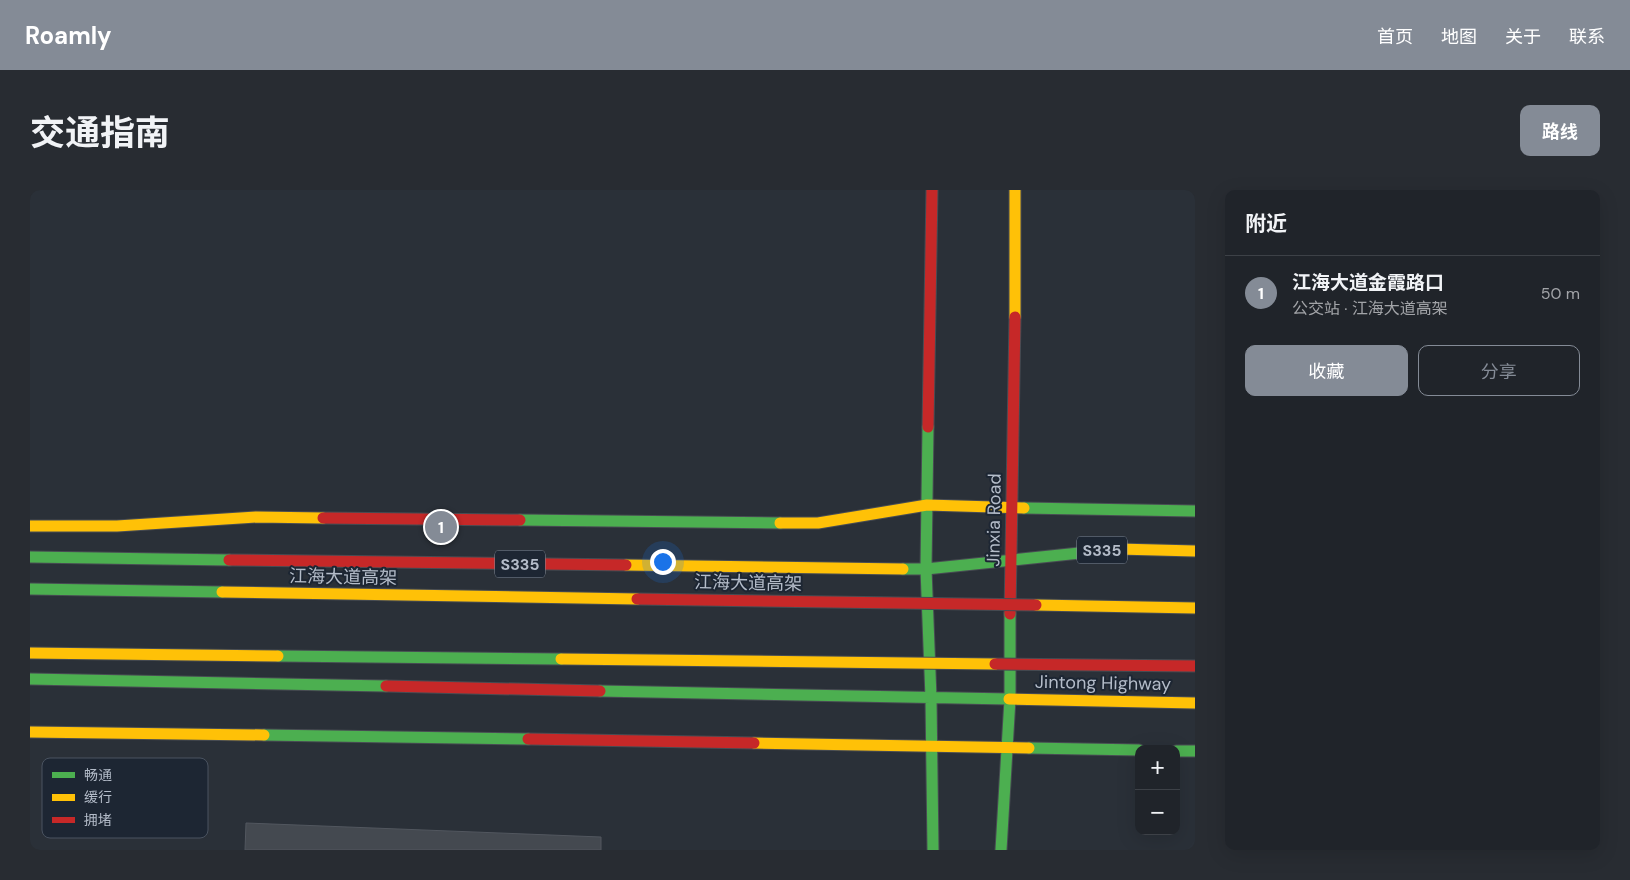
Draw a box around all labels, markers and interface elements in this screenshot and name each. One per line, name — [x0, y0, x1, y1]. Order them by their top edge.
text: Roamly — [25, 20, 112, 51]
text: 首页 — [1377, 25, 1413, 49]
text: 地图 — [1441, 25, 1477, 49]
text: 关于 — [1505, 25, 1541, 49]
text: 联系 — [1569, 25, 1605, 49]
button: 路线 — [1520, 105, 1600, 156]
text: 交通指南 — [30, 110, 170, 156]
text: 附近 — [1245, 210, 1287, 238]
text: 江海大道金霞路口 — [1292, 270, 1444, 295]
text: 1 — [1258, 283, 1264, 304]
text: 50 m — [1541, 283, 1580, 304]
text: 公交站 · 江海大道高架 — [1292, 298, 1448, 319]
button: 收藏 — [1245, 345, 1408, 396]
button: 分享 — [1418, 345, 1580, 396]
street label: Jinxia Road — [981, 473, 1007, 567]
pin: 1 — [425, 508, 457, 546]
road number: S335 — [1077, 536, 1127, 564]
your location — [650, 549, 676, 575]
road number: S335 — [495, 550, 545, 578]
street label: 江海大道高架 — [289, 564, 397, 590]
street label: 江海大道高架 — [694, 570, 802, 596]
street label: Jintong Highway — [1035, 670, 1171, 696]
map controls — [1135, 745, 1180, 835]
button: + — [1135, 745, 1180, 790]
legend — [42, 758, 208, 838]
text: 畅通 — [84, 766, 112, 784]
text: 缓行 — [84, 788, 112, 806]
button: − — [1135, 790, 1180, 835]
text: 拥堵 — [84, 811, 112, 829]

